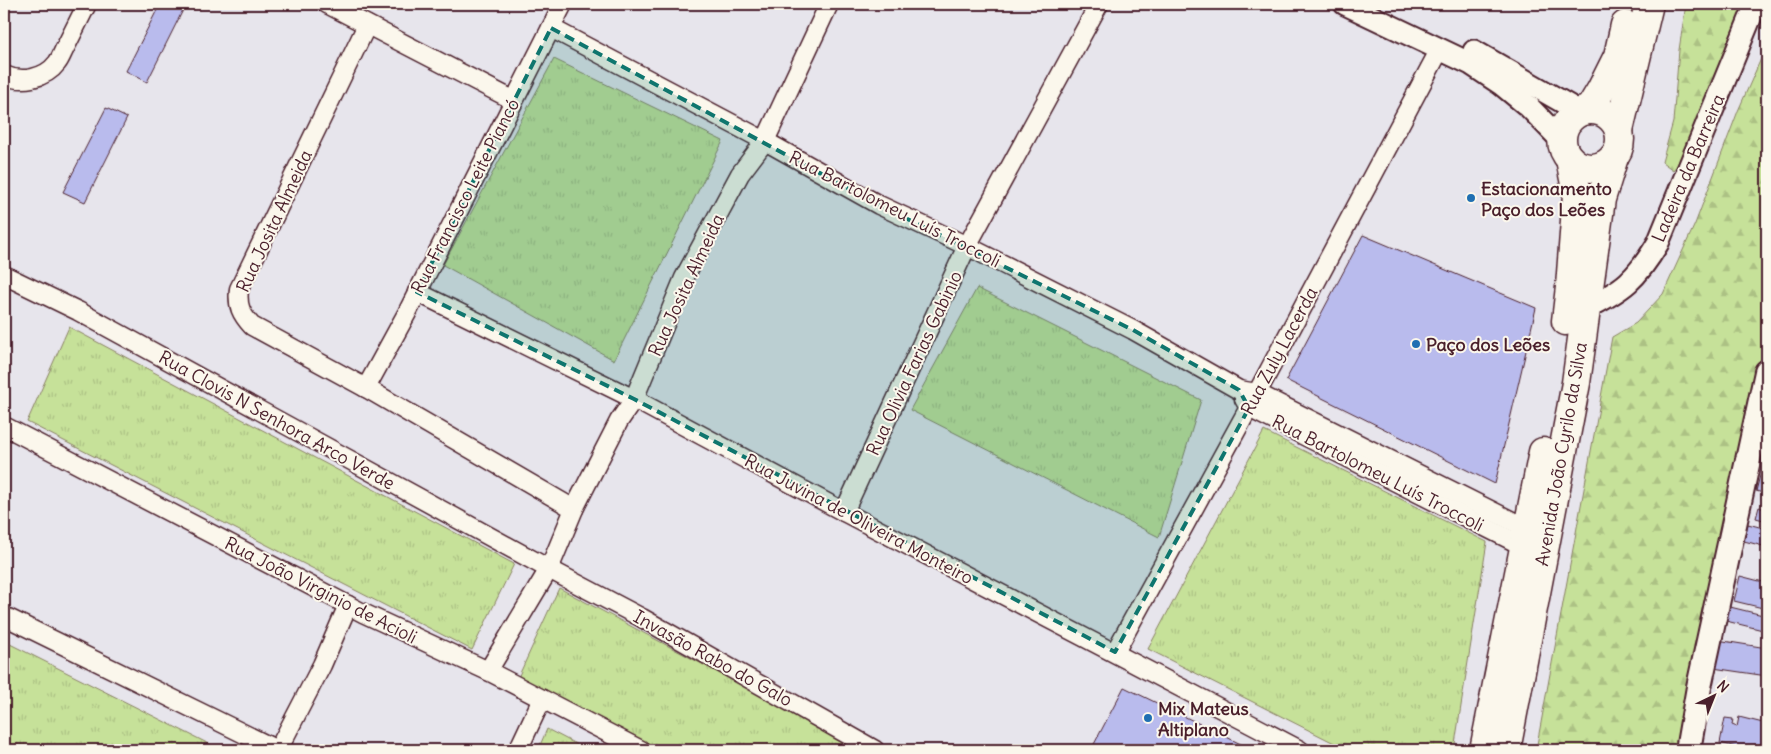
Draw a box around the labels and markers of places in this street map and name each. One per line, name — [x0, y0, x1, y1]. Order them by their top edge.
place label: Estacionamento Paço dos Leões — [1481, 177, 1612, 221]
marker: Estacionamento Paço dos Leões — [1465, 192, 1477, 204]
place label: Paço dos Leões — [1426, 333, 1550, 356]
marker: Paço dos Leões — [1410, 338, 1422, 350]
place label: Mix Mateus Altiplano — [1158, 697, 1249, 741]
marker: Mix Mateus Altiplano — [1142, 712, 1154, 724]

